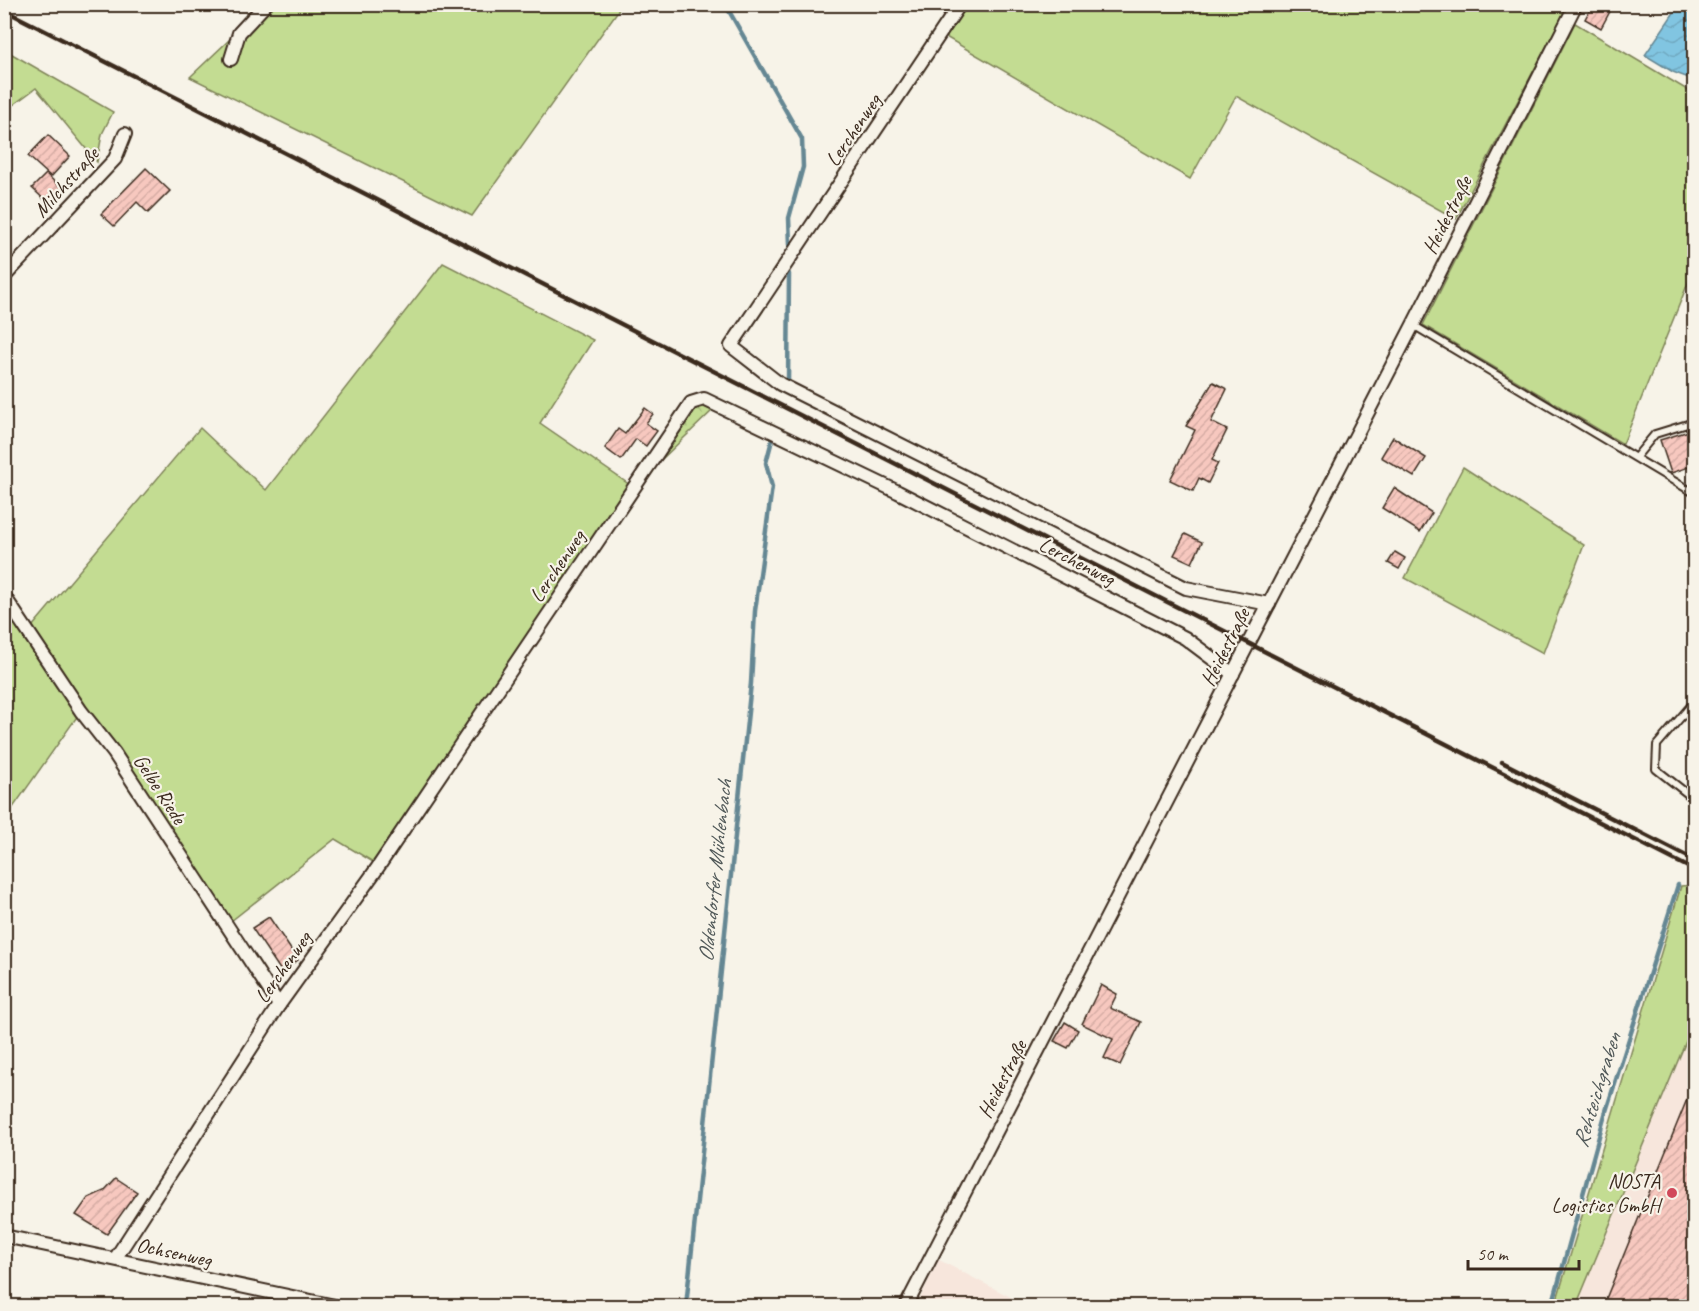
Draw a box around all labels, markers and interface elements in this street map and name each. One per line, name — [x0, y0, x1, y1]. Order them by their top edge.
street label: Lerchenweg — [819, 88, 887, 171]
street label: Milchstraße — [28, 140, 106, 223]
street label: Heidestraße — [1416, 170, 1479, 258]
street label: Lerchenweg — [523, 524, 591, 607]
street label: Lerchenweg — [1035, 531, 1121, 592]
street label: Heidestraße — [1194, 602, 1257, 690]
street label: Gelbe Riede — [128, 749, 193, 830]
water label: Oldendorfer Mühlenbach — [692, 777, 739, 963]
street label: Lerchenweg — [249, 925, 318, 1008]
water label: Rehteichgraben — [1566, 1028, 1628, 1150]
street label: Heidestraße — [971, 1034, 1034, 1122]
place label: NOSTA Logistics GmbH — [1552, 1168, 1663, 1218]
marker: NOSTA Logistics GmbH — [1665, 1186, 1679, 1200]
street label: Ochsenweg — [134, 1231, 215, 1273]
scale bar — [1468, 1233, 1579, 1271]
text: 50 m — [1477, 1243, 1510, 1265]

